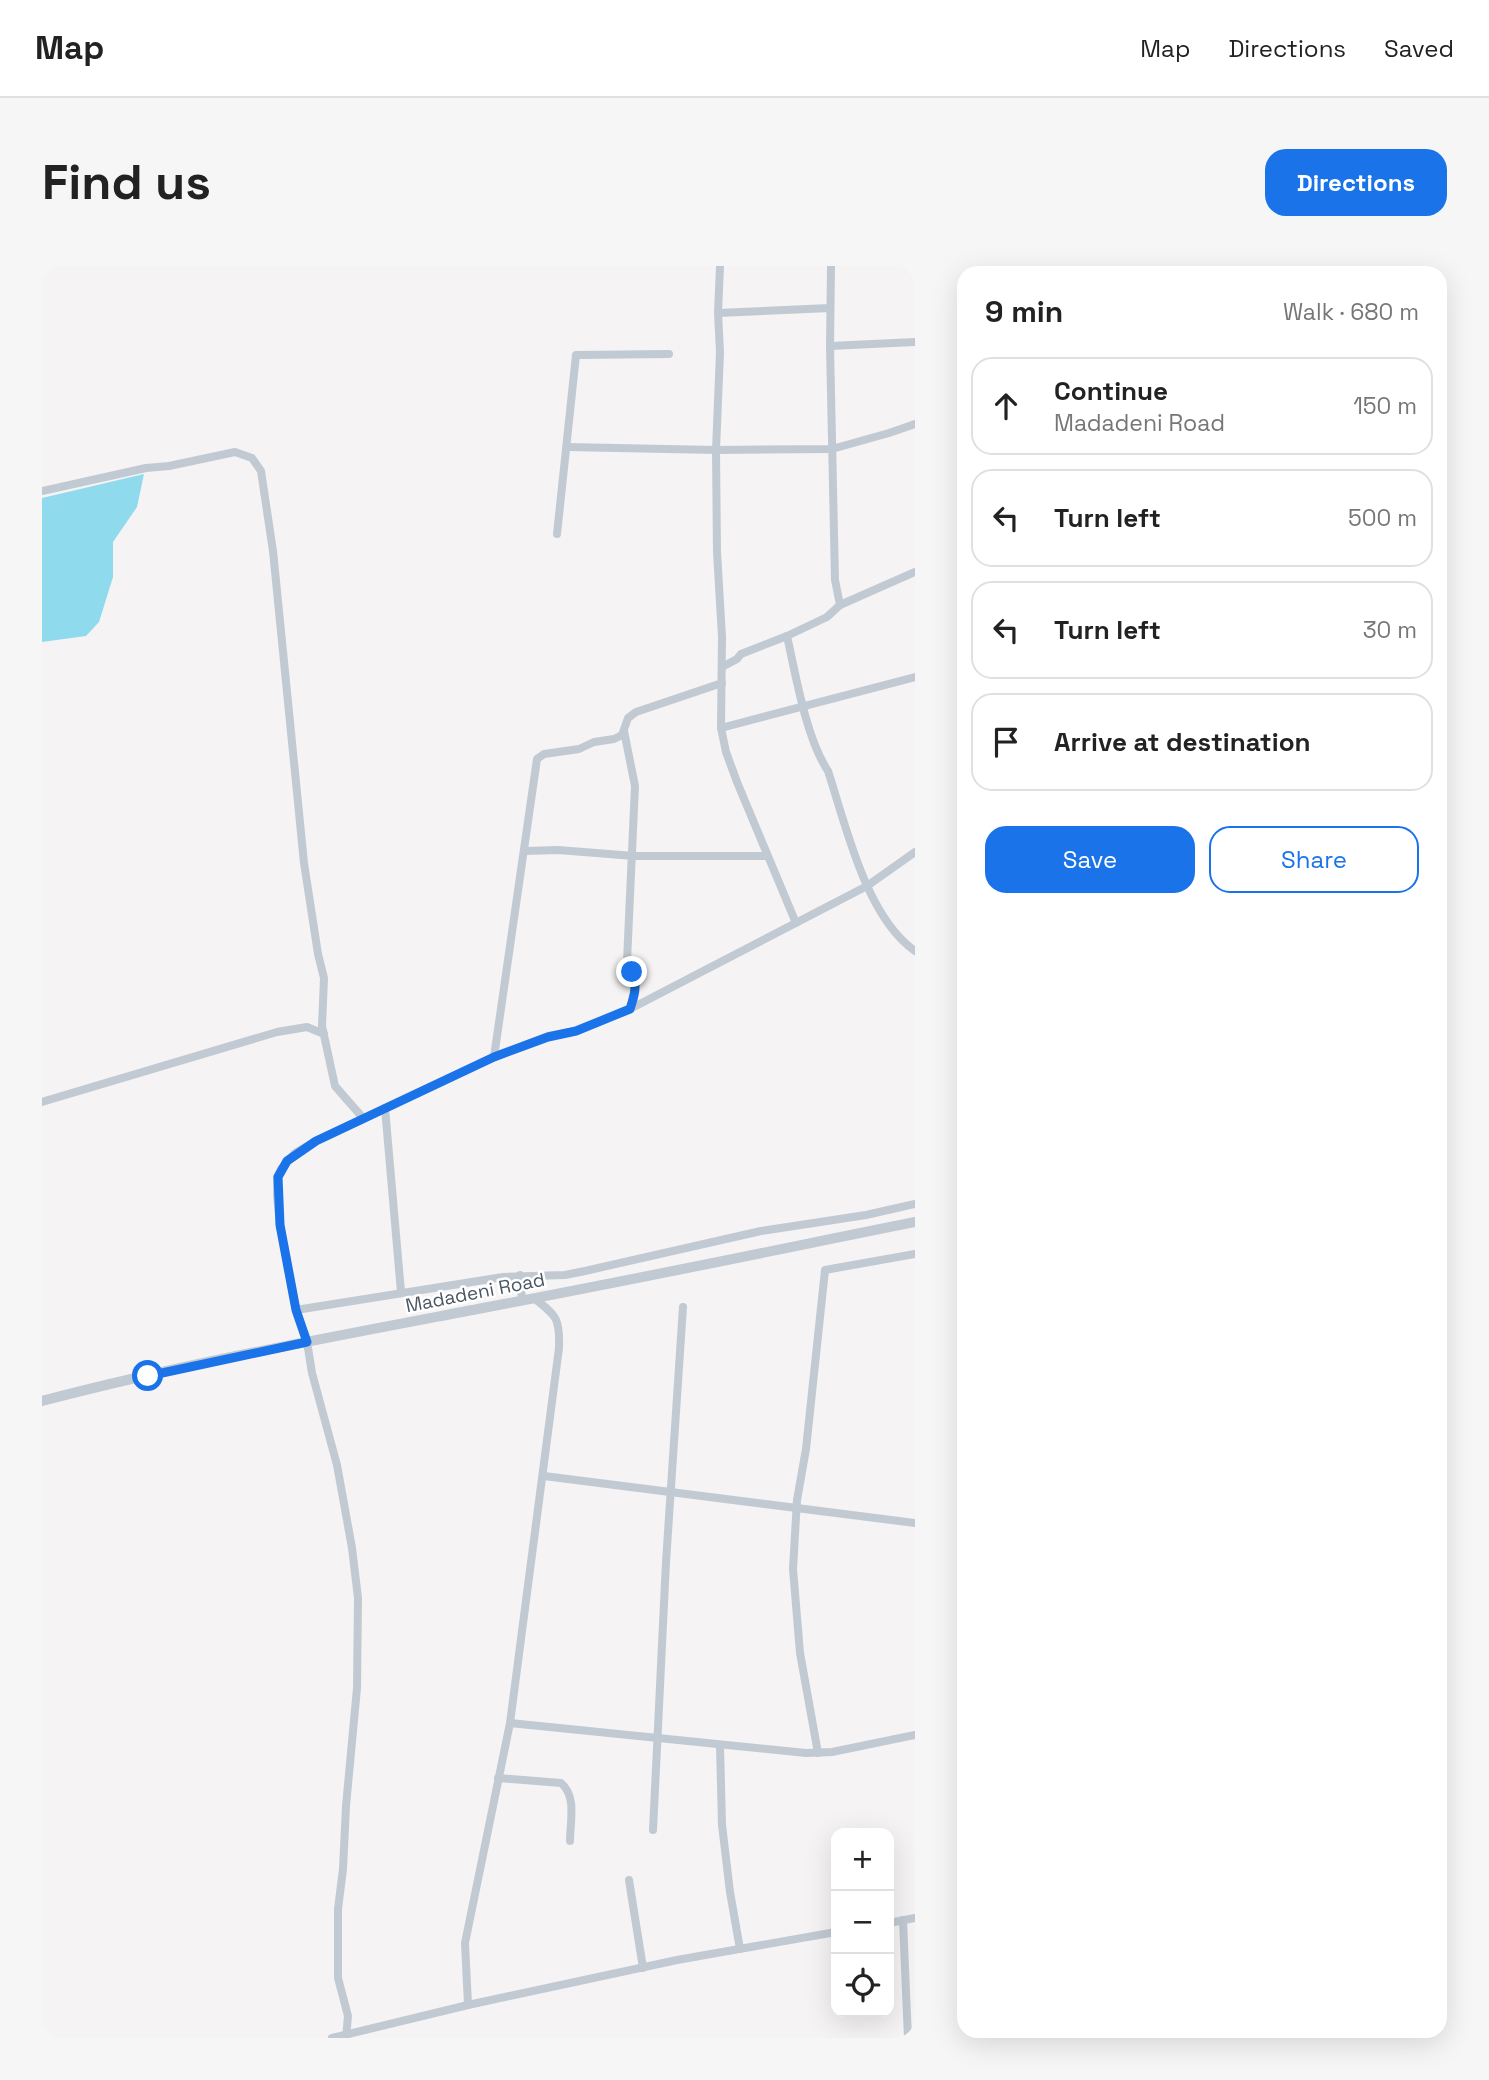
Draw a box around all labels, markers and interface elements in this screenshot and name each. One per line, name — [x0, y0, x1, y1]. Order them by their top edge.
text: Map — [35, 27, 104, 69]
text: Map — [1140, 33, 1190, 64]
text: Directions — [1228, 33, 1346, 64]
text: Saved — [1384, 33, 1454, 64]
button: Directions — [1265, 149, 1447, 216]
text: Find us — [42, 151, 211, 213]
text: 9 min — [985, 292, 1063, 331]
text: Walk · 680 m — [1283, 297, 1419, 327]
text: Continue — [1054, 374, 1168, 408]
icon: ahead — [987, 387, 1025, 425]
text: 150 m — [1353, 391, 1417, 421]
text: Madadeni Road — [1054, 408, 1225, 438]
icon: left — [987, 499, 1025, 537]
text: Turn left — [1054, 501, 1161, 535]
text: 500 m — [1348, 503, 1417, 533]
icon: left — [987, 611, 1025, 649]
text: Turn left — [1054, 613, 1161, 647]
text: 30 m — [1363, 615, 1417, 645]
icon: arrive — [987, 723, 1025, 761]
text: Arrive at destination — [1054, 725, 1311, 759]
button: Save — [985, 826, 1195, 893]
button: Share — [1209, 826, 1419, 893]
route end — [616, 956, 647, 987]
street label: Madadeni Road — [403, 1267, 547, 1318]
route start — [132, 1360, 163, 1391]
map controls — [831, 1828, 894, 2017]
button: + — [831, 1828, 894, 1891]
button: − — [831, 1891, 894, 1954]
button: locate — [831, 1954, 894, 2017]

